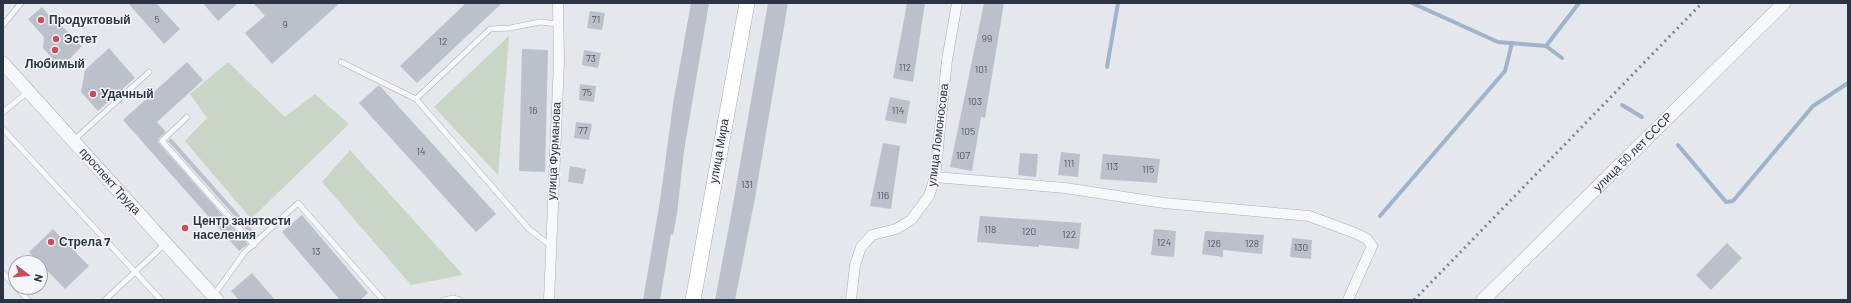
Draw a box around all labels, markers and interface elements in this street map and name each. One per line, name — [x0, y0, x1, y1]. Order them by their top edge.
place label: Продуктовый — [49, 13, 131, 27]
house number: 5 — [154, 14, 160, 26]
house number: 71 — [592, 14, 600, 26]
marker: Продуктовый — [36, 15, 46, 25]
house number: 9 — [282, 19, 288, 31]
place label: Эстет — [64, 32, 97, 46]
house number: 99 — [982, 33, 992, 45]
marker: Эстет — [51, 34, 61, 44]
house number: 12 — [439, 36, 447, 48]
marker: Любимый — [50, 45, 60, 55]
house number: 73 — [586, 53, 596, 65]
place label: Любимый — [25, 57, 85, 71]
house number: 112 — [899, 62, 911, 74]
house number: 101 — [975, 64, 987, 76]
street label: улица Ломоносова — [925, 83, 951, 187]
place label: Удачный — [101, 87, 154, 101]
house number: 75 — [582, 87, 592, 99]
marker: Удачный — [88, 89, 98, 99]
house number: 103 — [968, 96, 982, 108]
street label: улица Фурманова — [544, 102, 564, 200]
house number: 16 — [529, 105, 537, 117]
house number: 114 — [892, 105, 904, 117]
street label: улица 50 лет СССР — [1590, 109, 1676, 195]
street label: улица Мира — [706, 118, 732, 184]
house number: 77 — [578, 125, 588, 137]
house number: 105 — [961, 126, 975, 138]
street label: проспект Труда — [76, 145, 144, 217]
house number: 14 — [416, 146, 426, 158]
house number: 107 — [956, 150, 970, 162]
house number: 111 — [1064, 158, 1074, 170]
house number: 113 — [1106, 161, 1118, 173]
house number: 115 — [1142, 164, 1154, 176]
house number: 131 — [741, 179, 753, 191]
house number: 116 — [877, 190, 889, 202]
place label: Центр занятости населения — [193, 214, 291, 242]
marker: Центр занятости населения — [180, 223, 190, 233]
house number: 118 — [984, 224, 996, 236]
house number: 120 — [1022, 226, 1036, 238]
house number: 122 — [1062, 229, 1076, 241]
place label: Стрела 7 — [59, 235, 110, 249]
marker: Стрела 7 — [46, 237, 56, 247]
house number: 124 — [1157, 237, 1171, 249]
house number: 126 — [1207, 238, 1221, 250]
house number: 128 — [1245, 238, 1259, 250]
house number: 130 — [1294, 242, 1308, 254]
house number: 13 — [312, 246, 320, 258]
north arrow — [8, 255, 48, 295]
text: N — [32, 273, 46, 283]

